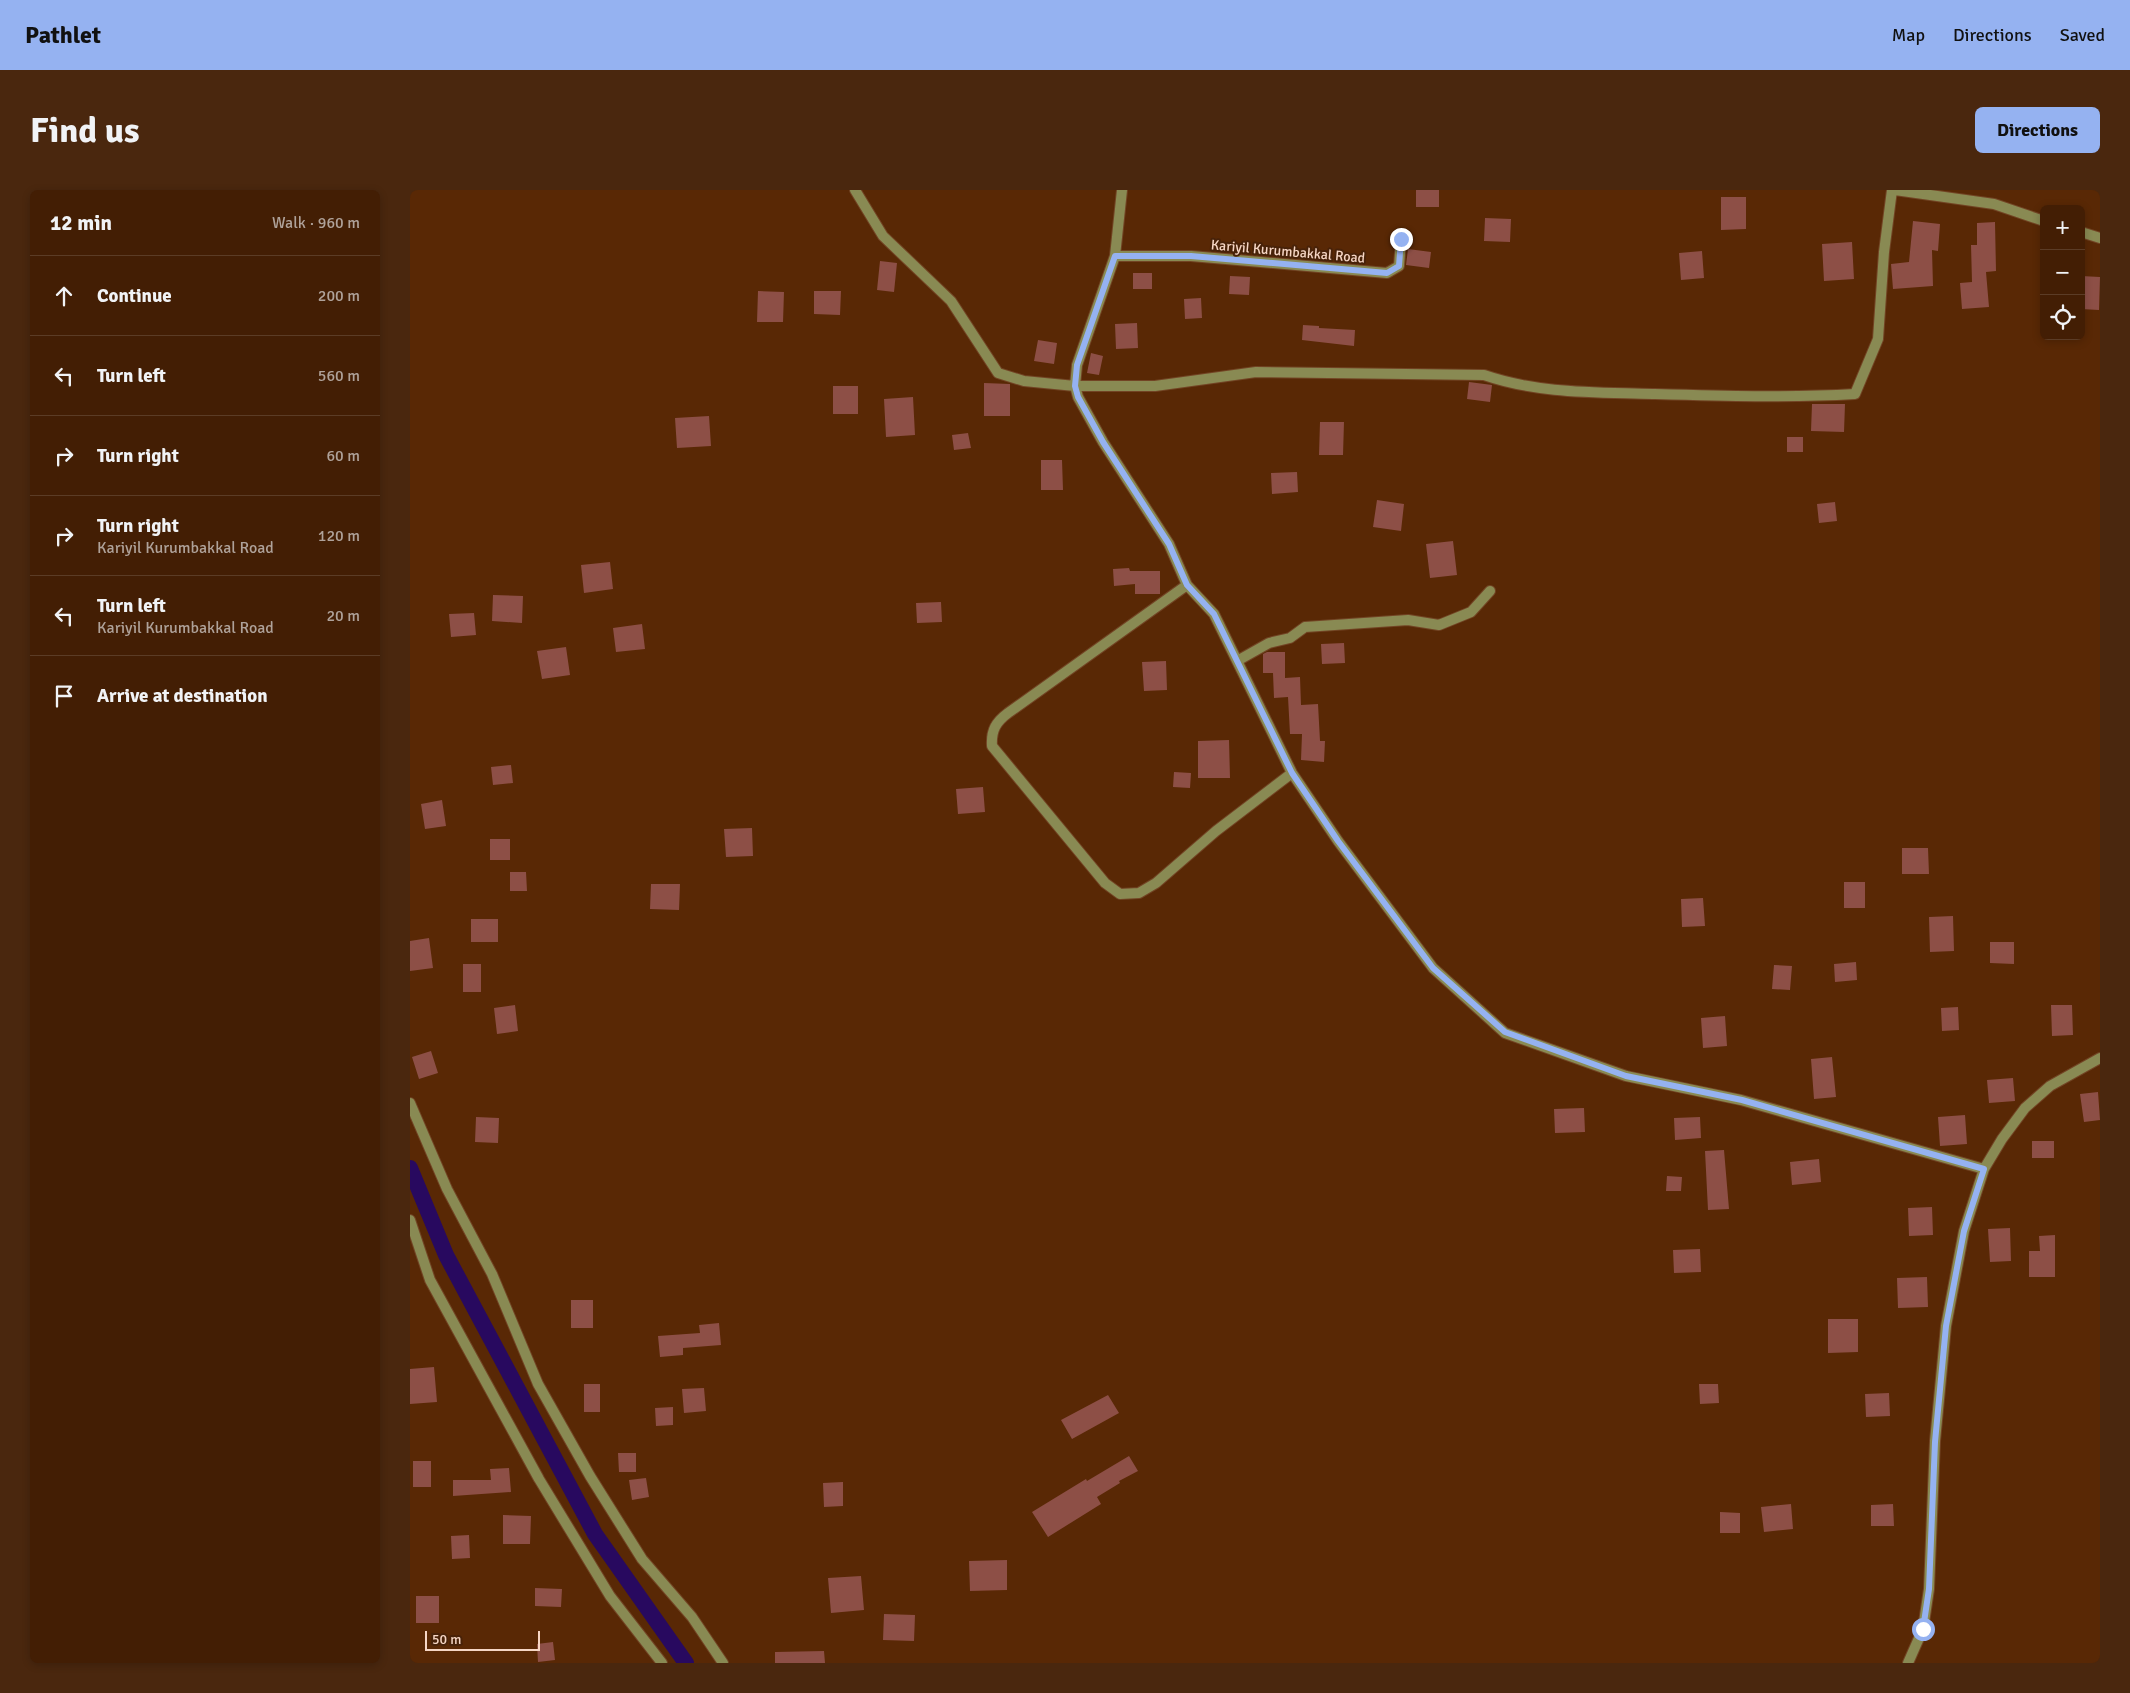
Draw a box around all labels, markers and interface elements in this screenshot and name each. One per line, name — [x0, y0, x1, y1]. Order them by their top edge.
text: Pathlet — [25, 20, 101, 50]
text: Map — [1892, 24, 1925, 46]
text: Directions — [1953, 24, 2032, 46]
text: Saved — [2060, 24, 2105, 46]
button: Directions — [1975, 107, 2100, 153]
text: Find us — [30, 109, 140, 152]
map controls — [2040, 205, 2085, 340]
button: + — [2040, 205, 2085, 250]
text: 12 min — [50, 210, 112, 236]
text: Walk · 960 m — [272, 213, 360, 233]
route end — [1390, 228, 1413, 251]
street label: Kariyil Kurumbakkal Road — [1210, 236, 1366, 267]
button: − — [2040, 250, 2085, 295]
icon: ahead — [50, 282, 78, 310]
text: Continue — [97, 284, 172, 308]
text: 200 m — [318, 286, 360, 306]
button: locate — [2040, 295, 2085, 340]
icon: left — [50, 362, 78, 390]
text: Turn left — [97, 364, 166, 388]
text: 560 m — [318, 366, 360, 386]
icon: right — [50, 442, 78, 470]
text: Turn right — [97, 444, 179, 468]
text: 60 m — [326, 446, 360, 466]
text: Turn right — [97, 514, 179, 538]
icon: right — [50, 522, 78, 550]
text: 120 m — [318, 526, 360, 546]
text: Kariyil Kurumbakkal Road — [97, 538, 274, 558]
text: Turn left — [97, 594, 166, 618]
icon: left — [50, 602, 78, 630]
text: 20 m — [326, 606, 360, 626]
text: Kariyil Kurumbakkal Road — [97, 618, 274, 638]
icon: arrive — [50, 682, 78, 710]
text: Arrive at destination — [97, 684, 268, 708]
route start — [1912, 1618, 1935, 1641]
scale bar — [425, 1628, 540, 1651]
text: 50 m — [432, 1631, 461, 1648]

